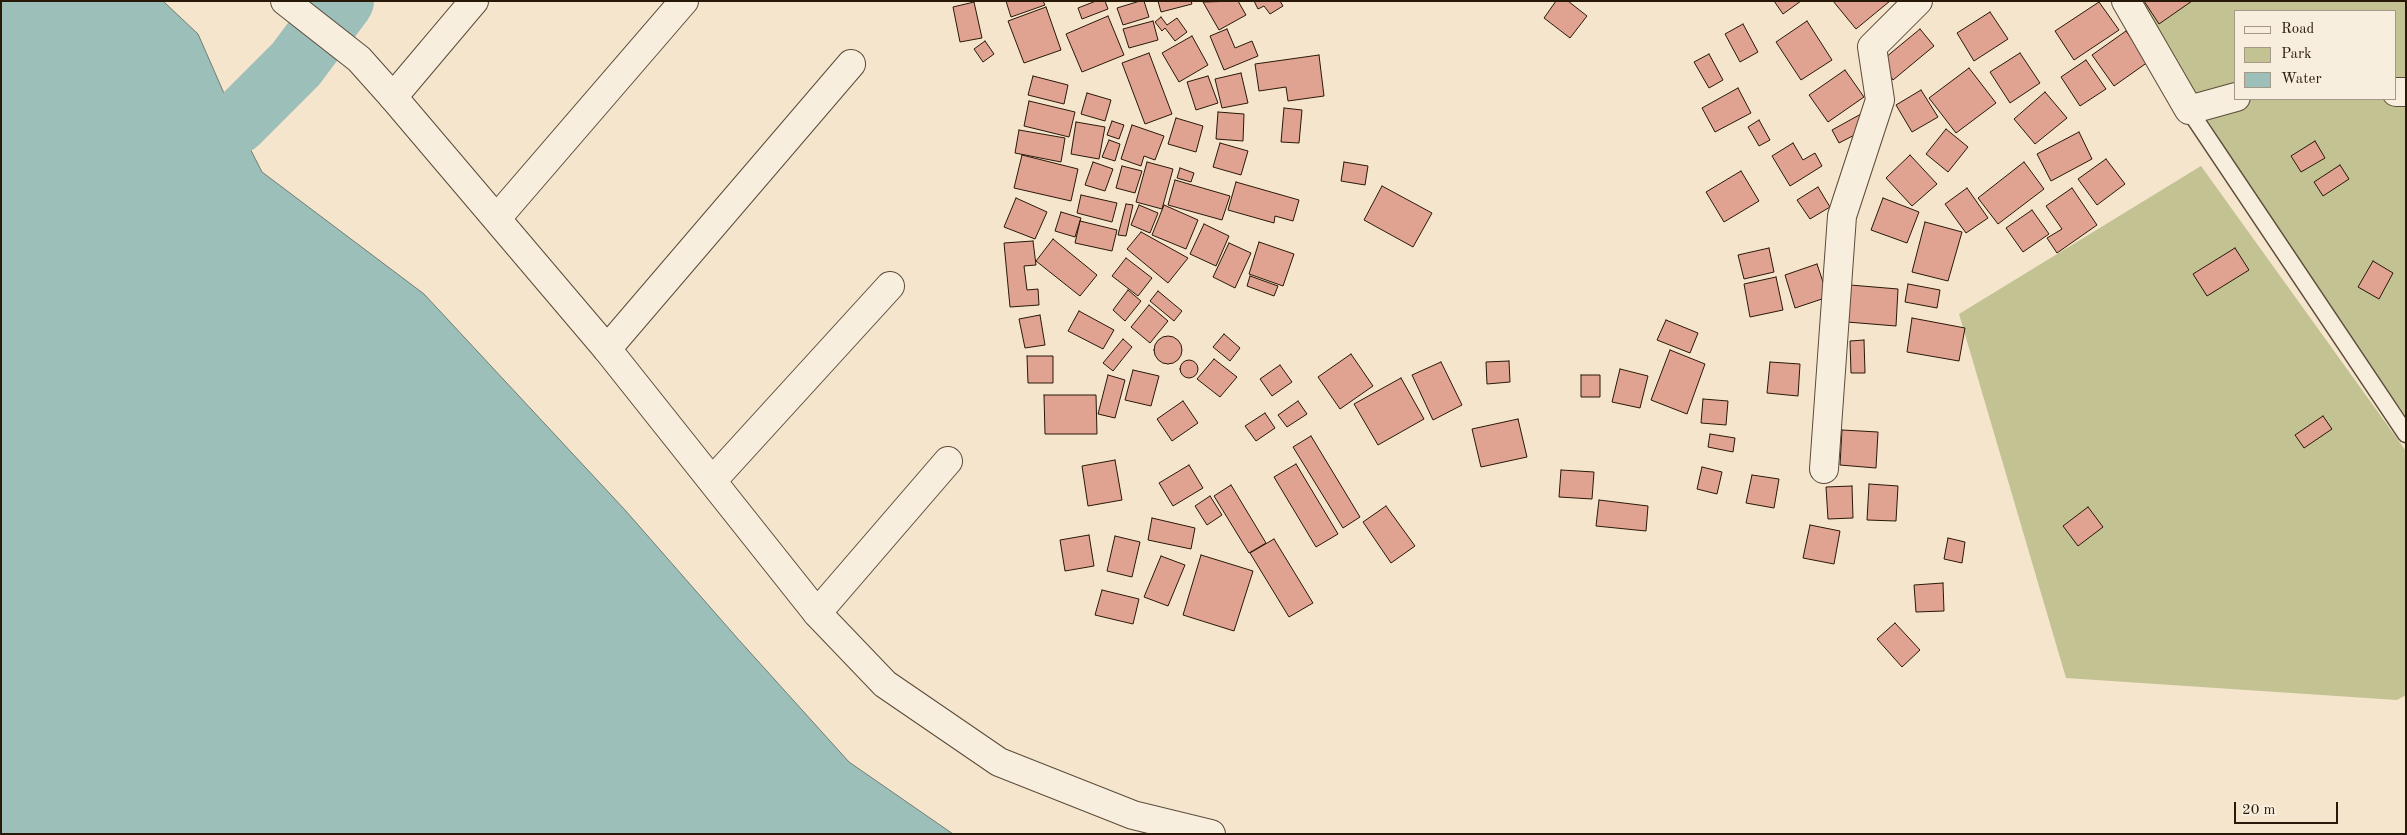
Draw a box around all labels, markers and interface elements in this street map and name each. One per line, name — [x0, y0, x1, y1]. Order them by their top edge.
legend — [2234, 10, 2397, 100]
text: Road — [2281, 22, 2314, 37]
text: Park — [2281, 47, 2312, 62]
text: Water — [2281, 72, 2322, 87]
scale bar — [2237, 792, 2341, 824]
text: 20 m — [2242, 803, 2276, 818]

